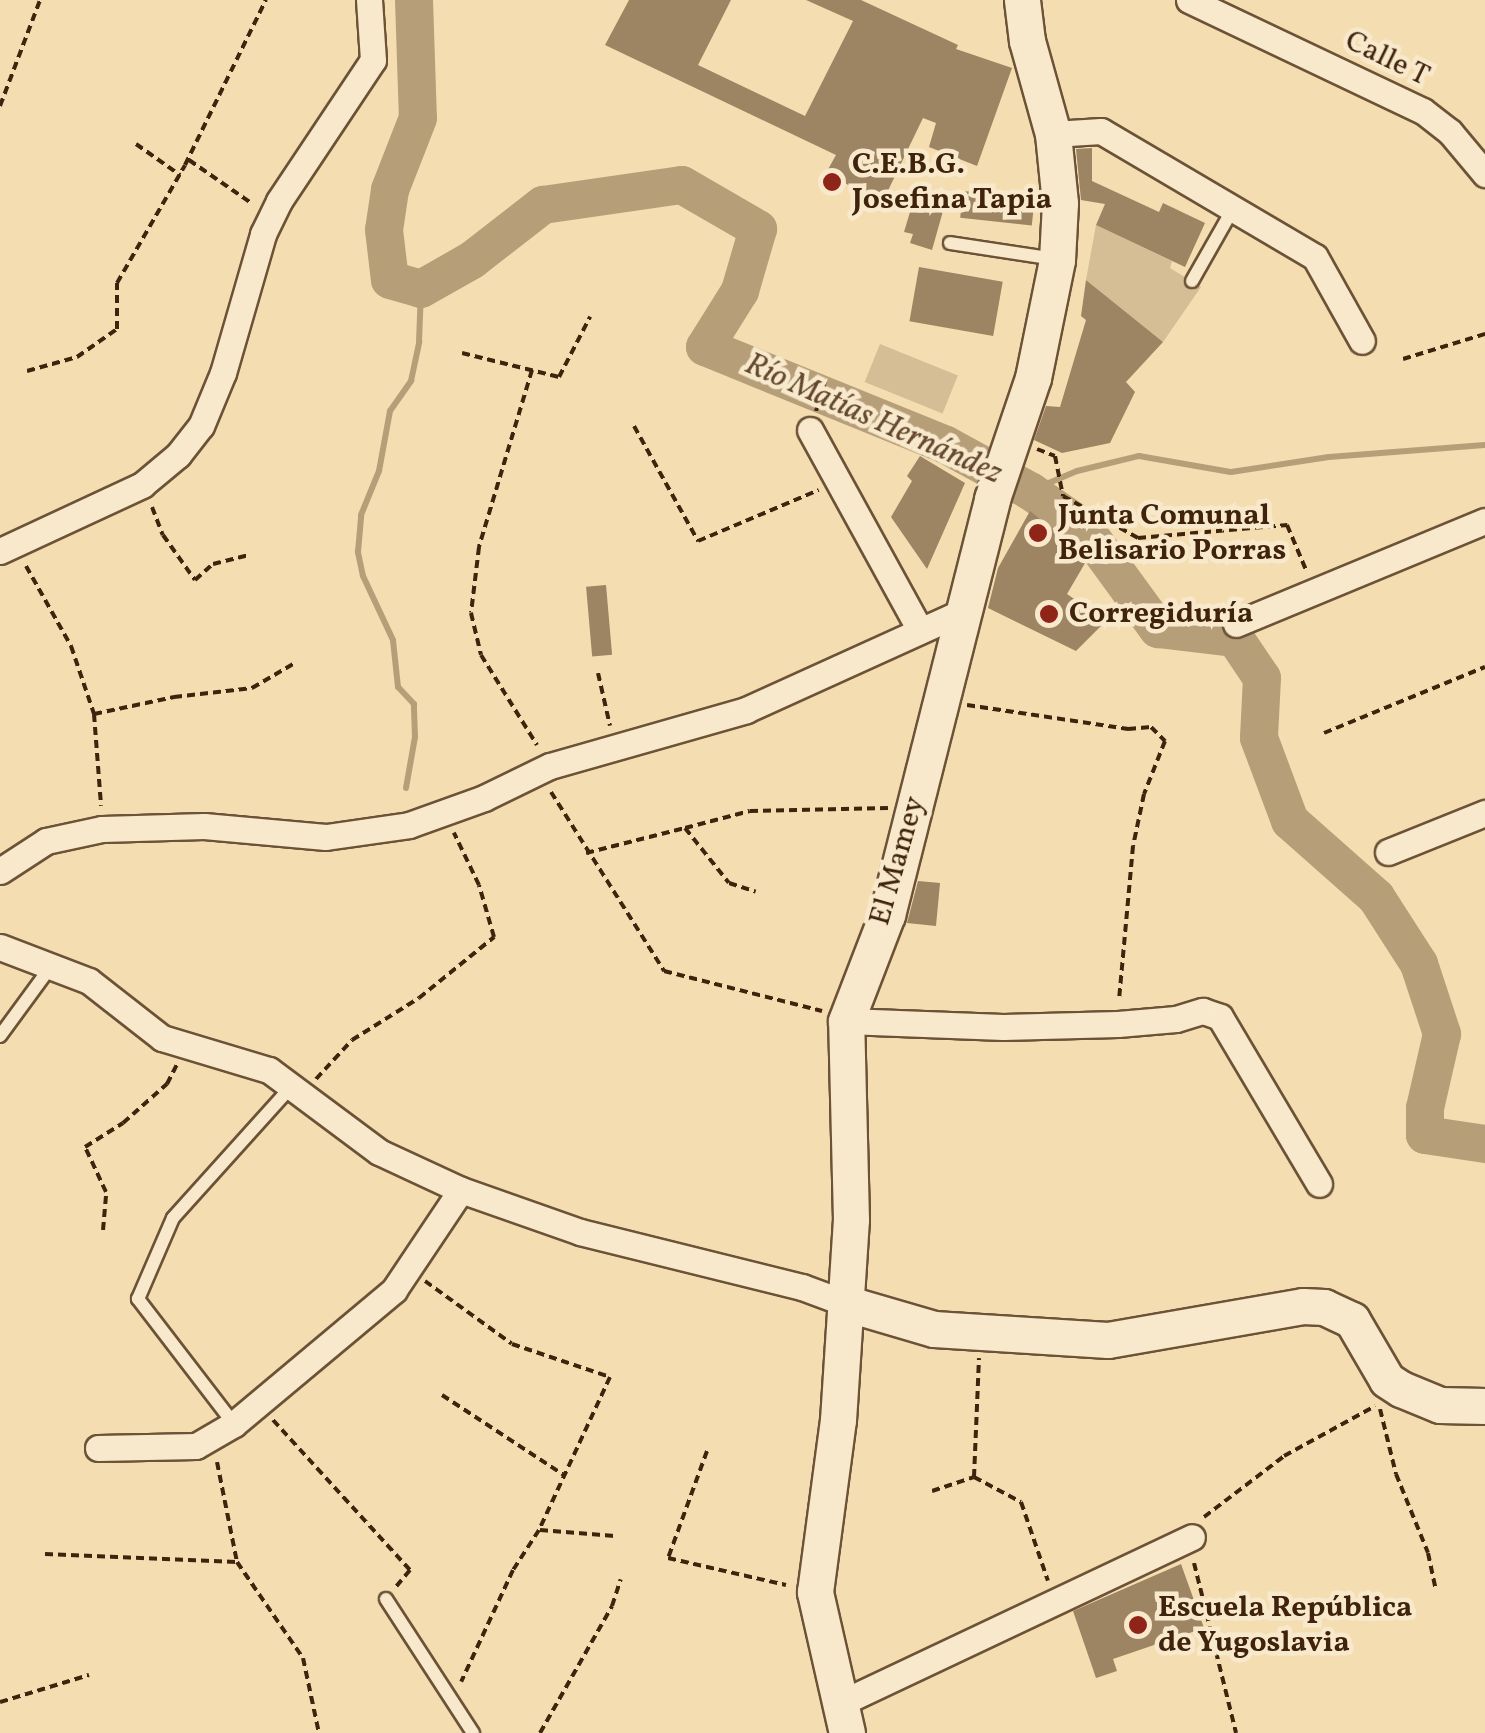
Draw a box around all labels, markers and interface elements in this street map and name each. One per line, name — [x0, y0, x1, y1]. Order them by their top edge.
street label: Calle T — [1339, 23, 1435, 95]
place label: C.E.B.G. Josefina Tapia — [852, 147, 1053, 218]
marker: C.E.B.G. Josefina Tapia — [821, 171, 843, 193]
water label: Río Matías Hernández — [738, 346, 1008, 494]
place label: Junta Comunal Belisario Porras — [1058, 498, 1286, 568]
marker: Junta Comunal Belisario Porras — [1027, 522, 1049, 544]
place label: Corregiduría — [1069, 596, 1254, 632]
marker: Corregiduría — [1038, 603, 1060, 625]
street label: El Mamey — [862, 792, 934, 930]
place label: Escuela República de Yugoslavia — [1158, 1590, 1412, 1660]
marker: Escuela República de Yugoslavia — [1127, 1614, 1149, 1636]

